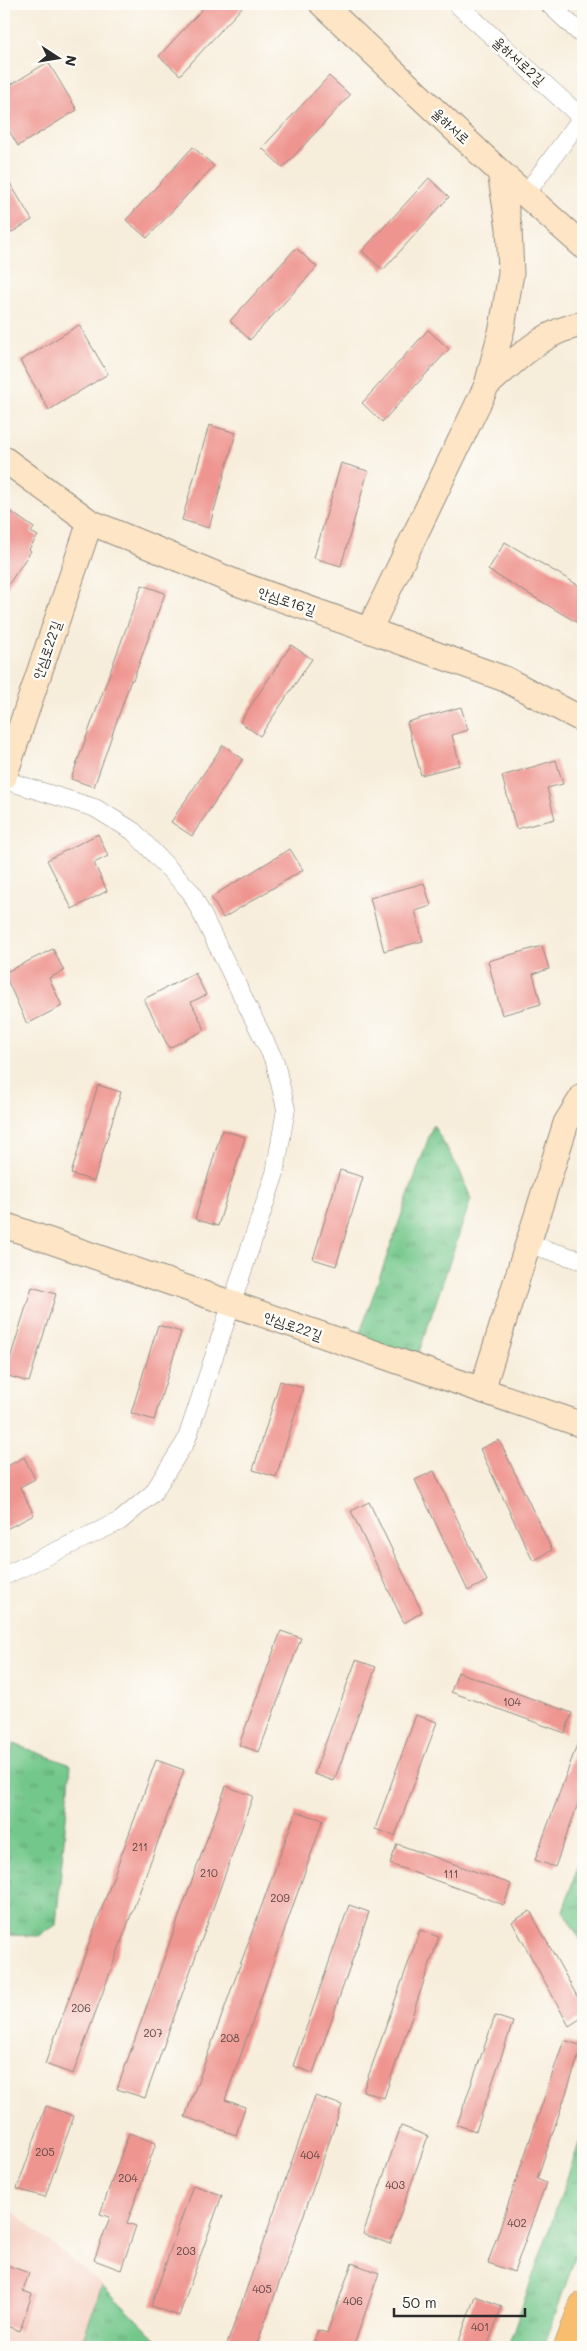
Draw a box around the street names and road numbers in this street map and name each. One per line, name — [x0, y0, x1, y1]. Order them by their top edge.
street label: 율하서로2길 — [489, 32, 550, 90]
street label: 율하서로 — [428, 103, 474, 148]
street label: 안심로16길 — [256, 582, 319, 619]
street label: 안심로22길 — [28, 617, 66, 682]
street label: 안심로22길 — [261, 1307, 326, 1345]

